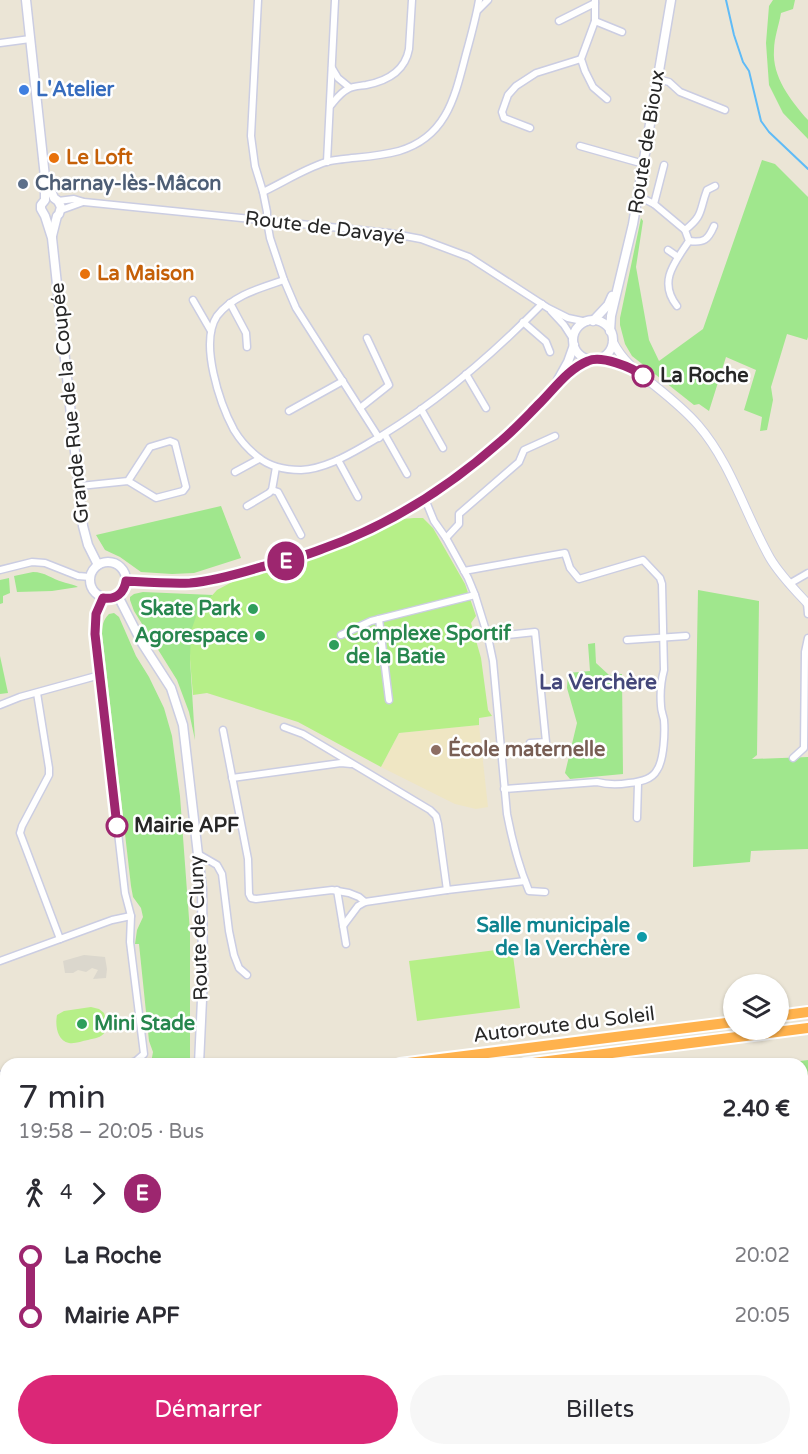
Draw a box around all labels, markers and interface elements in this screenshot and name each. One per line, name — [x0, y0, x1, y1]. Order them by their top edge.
street label: Route de Bioux — [624, 68, 670, 216]
place label: L'Atelier — [36, 78, 115, 102]
marker: L'Atelier — [17, 83, 31, 97]
place label: Le Loft — [66, 146, 133, 170]
marker: Le Loft — [47, 151, 61, 165]
place label: Charnay-lès-Mâcon — [35, 172, 222, 196]
marker: Charnay-lès-Mâcon — [16, 177, 30, 191]
street label: Route de Davayé — [244, 206, 406, 250]
place label: La Maison — [97, 262, 194, 286]
marker: La Maison — [78, 267, 92, 281]
street label: Grande Rue de la Coupée — [45, 281, 95, 525]
place label: La Roche — [660, 364, 749, 388]
marker: La Roche — [632, 365, 654, 387]
line badge: E — [266, 542, 306, 580]
text: E — [279, 549, 293, 574]
place label: Skate Park — [140, 597, 241, 621]
marker: Skate Park — [246, 602, 260, 616]
place label: Complexe Sportif de la Batie — [346, 622, 511, 669]
place label: Agorespace — [135, 624, 248, 648]
marker: Agorespace — [253, 629, 267, 643]
marker: Complexe Sportif de la Batie — [327, 638, 341, 652]
district label: La Verchère — [539, 670, 657, 695]
place label: École maternelle — [448, 736, 605, 762]
marker: École maternelle — [429, 743, 443, 757]
place label: Mairie APF — [134, 814, 239, 838]
marker: Mairie APF — [106, 815, 128, 837]
street label: Route de Cluny — [184, 855, 214, 1001]
place label: Salle municipale de la Verchère — [477, 914, 630, 961]
marker: Salle municipale de la Verchère — [635, 930, 649, 944]
map controls — [723, 974, 789, 1040]
button: layers — [723, 974, 789, 1040]
street label: Autoroute du Soleil — [472, 1002, 656, 1048]
place label: Mini Stade — [94, 1012, 195, 1036]
marker: Mini Stade — [75, 1017, 89, 1031]
text: 7 min — [18, 1078, 106, 1117]
text: 2.40 € — [723, 1096, 790, 1122]
text: 19:58 – 20:05 · Bus — [18, 1120, 204, 1144]
icon: walk — [18, 1177, 51, 1210]
icon: forward — [82, 1177, 115, 1210]
text: 4 — [60, 1181, 73, 1205]
text: E — [136, 1181, 149, 1206]
text: La Roche — [64, 1243, 161, 1269]
text: 20:02 — [735, 1244, 790, 1268]
text: Mairie APF — [64, 1303, 180, 1329]
text: 20:05 — [735, 1304, 790, 1328]
button: Démarrer — [18, 1375, 398, 1444]
button: Billets — [410, 1375, 790, 1444]

